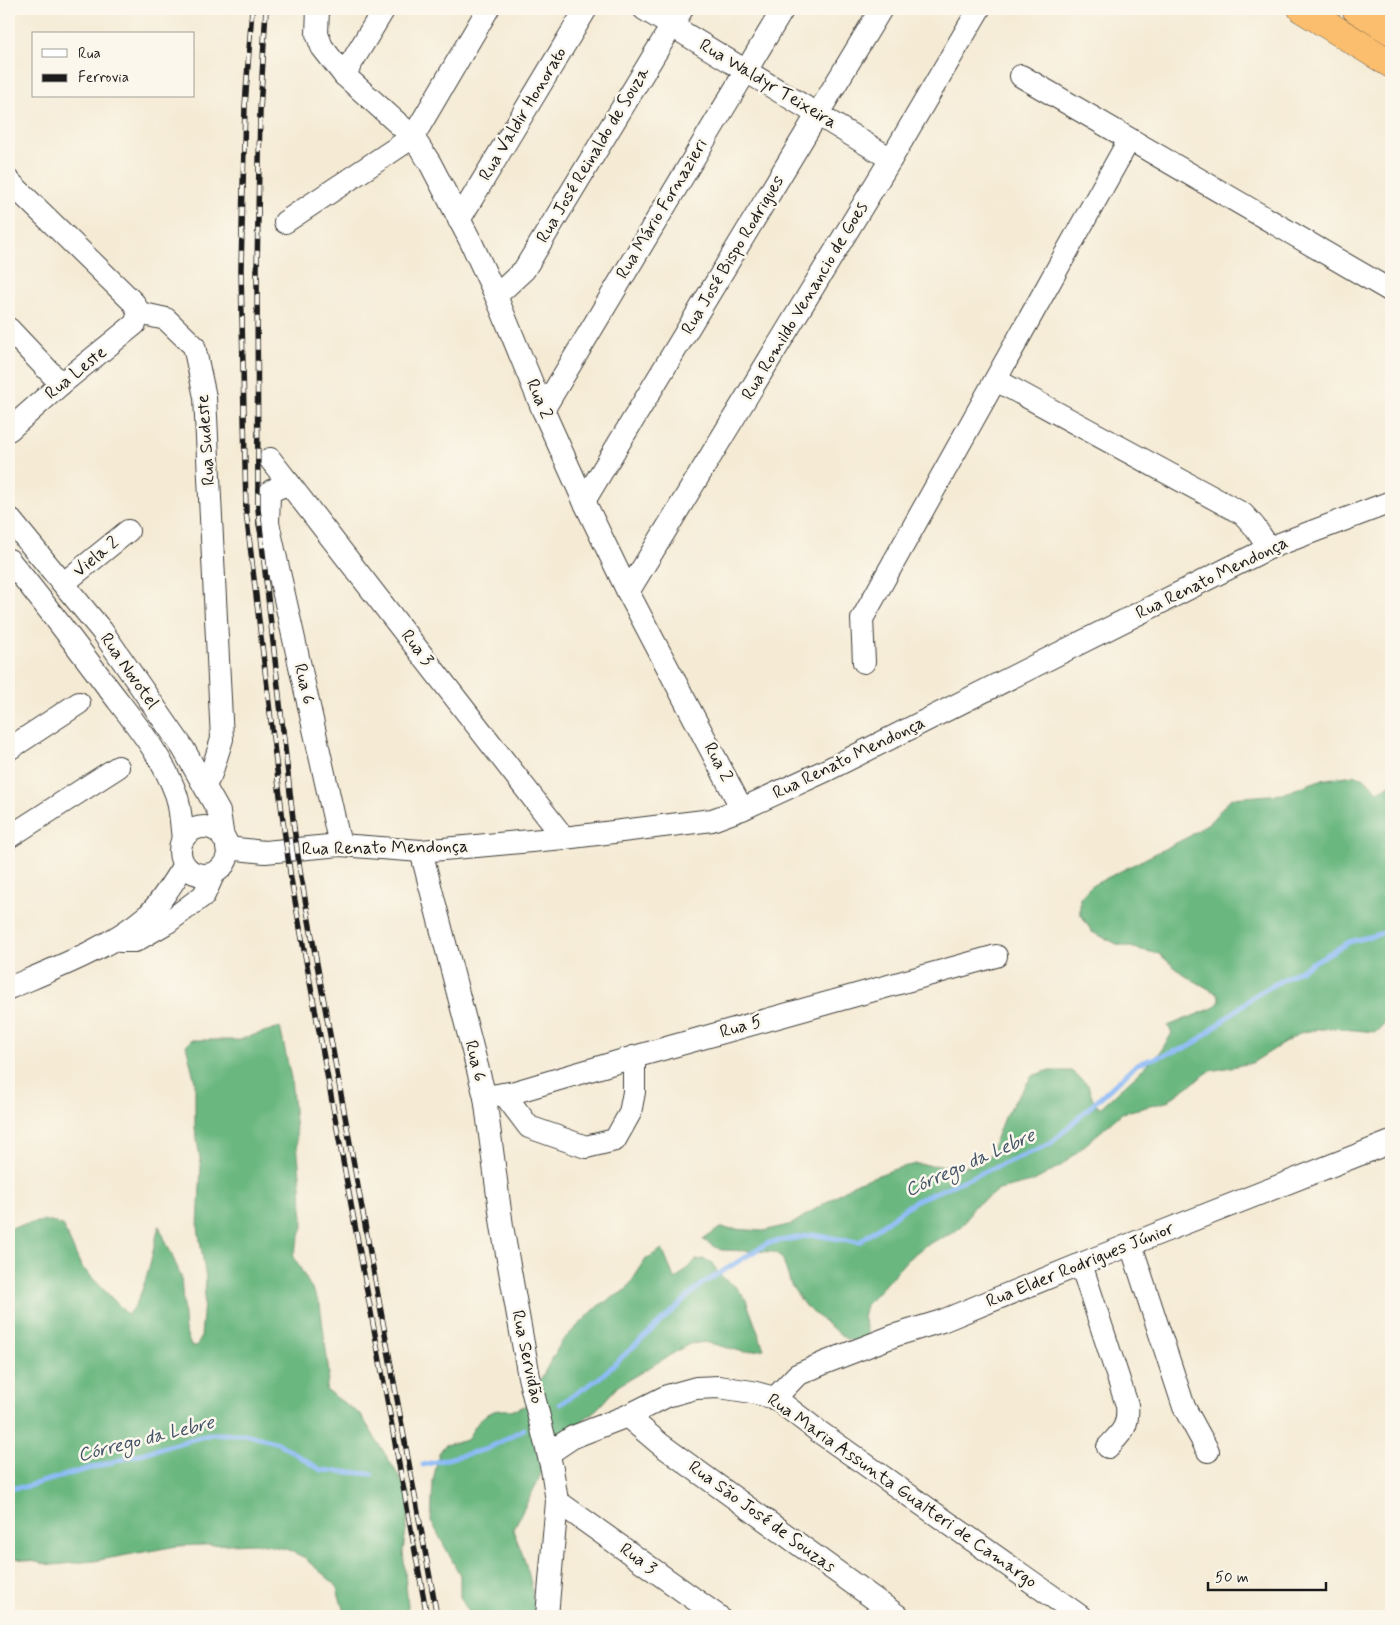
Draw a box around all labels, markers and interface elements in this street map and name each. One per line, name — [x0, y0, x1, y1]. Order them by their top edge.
legend — [32, 32, 195, 98]
street label: Rua Waldyr Teixeira — [695, 33, 841, 135]
street label: Rua Valdir Honorato — [474, 43, 572, 185]
text: Rua — [78, 44, 101, 64]
street label: Rua José Reinaldo de Souza — [531, 62, 655, 248]
text: Ferrovia — [78, 68, 129, 88]
street label: Rua Mário Fornazieri — [611, 134, 713, 284]
street label: Rua José Bispo Rodrigues — [676, 171, 790, 339]
street label: Rua Romildo Venancio de Goes — [736, 197, 874, 405]
street label: Rua Leste — [40, 341, 112, 405]
street label: Rua 2 — [520, 375, 558, 423]
street label: Rua Sudeste — [191, 393, 221, 486]
street label: Viela 2 — [68, 531, 124, 583]
street label: Rua Renato Mendonça — [1132, 531, 1292, 625]
street label: Rua 3 — [395, 625, 439, 671]
street label: Rua Novotel — [94, 628, 164, 714]
street label: Rua 6 — [288, 661, 320, 707]
street label: Rua Renato Mendonça — [769, 711, 929, 805]
street label: Rua 2 — [698, 738, 738, 786]
street label: Rua Renato Mendonça — [301, 835, 469, 861]
street label: Rua 5 — [717, 1009, 765, 1044]
street label: Rua 6 — [458, 1038, 492, 1084]
water label: Córrego da Lebre — [901, 1123, 1041, 1205]
street label: Rua Elder Rodrigues Júnior — [983, 1216, 1178, 1314]
street label: Rua Servidão — [505, 1308, 549, 1406]
street label: Rua Maria Assunta Gualteri de Camargo — [762, 1388, 1042, 1594]
water label: Córrego da Lebre — [75, 1410, 219, 1470]
street label: Rua São José de Souzas — [683, 1455, 841, 1579]
street label: Rua 3 — [615, 1537, 661, 1581]
scale bar — [1208, 1560, 1325, 1592]
text: 50 m — [1215, 1568, 1249, 1588]

